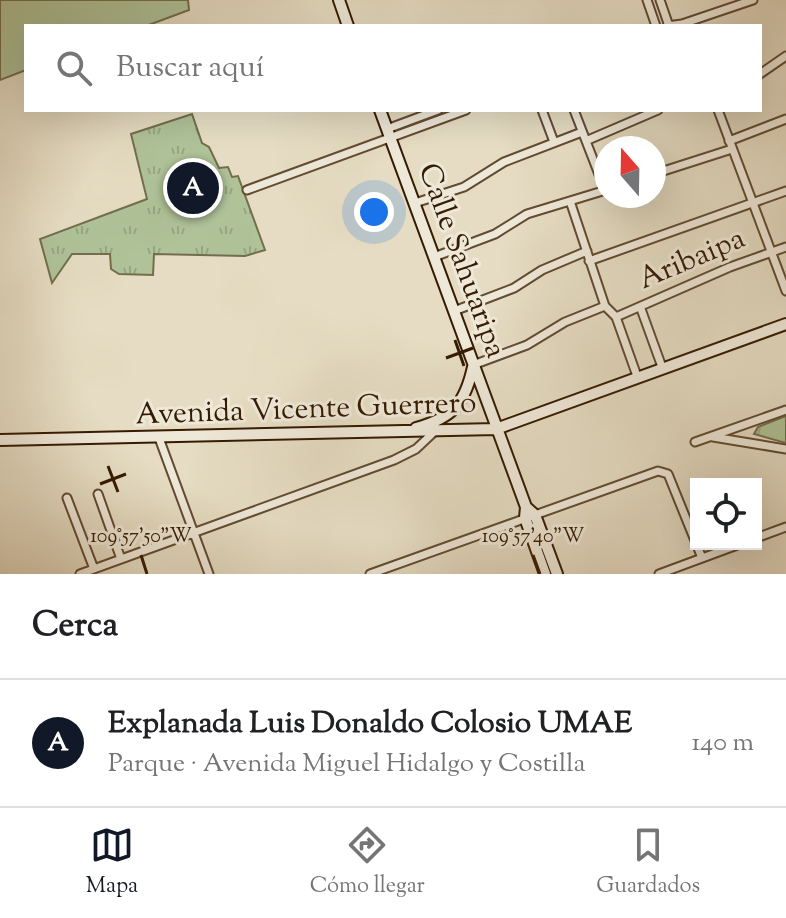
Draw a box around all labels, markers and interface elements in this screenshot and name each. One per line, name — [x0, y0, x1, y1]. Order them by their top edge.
search box — [24, 24, 762, 112]
icon: search — [52, 46, 96, 90]
text: Buscar aquí — [116, 47, 264, 90]
north arrow — [594, 136, 666, 208]
pin: A — [167, 158, 219, 218]
street label: Calle Sahuaripa — [406, 158, 516, 364]
your location — [354, 192, 394, 232]
street label: Aribaipa — [632, 218, 752, 302]
street label: Avenida Vicente Guerrero — [135, 383, 477, 437]
map controls — [690, 478, 762, 550]
button: locate — [690, 478, 762, 550]
text: 109°57'50"W — [90, 523, 192, 552]
text: 109°57'40"W — [482, 523, 584, 552]
text: Cerca — [32, 602, 118, 651]
text: Explanada Luis Donaldo Colosio UMAE — [108, 703, 632, 746]
text: A — [47, 725, 69, 762]
text: 140 m — [691, 725, 754, 762]
text: Parque · Avenida Miguel Hidalgo y Costilla — [108, 746, 586, 783]
tab: Mapa — [86, 823, 138, 903]
tab: Cómo llegar — [310, 823, 425, 903]
tab: Guardados — [596, 823, 700, 903]

